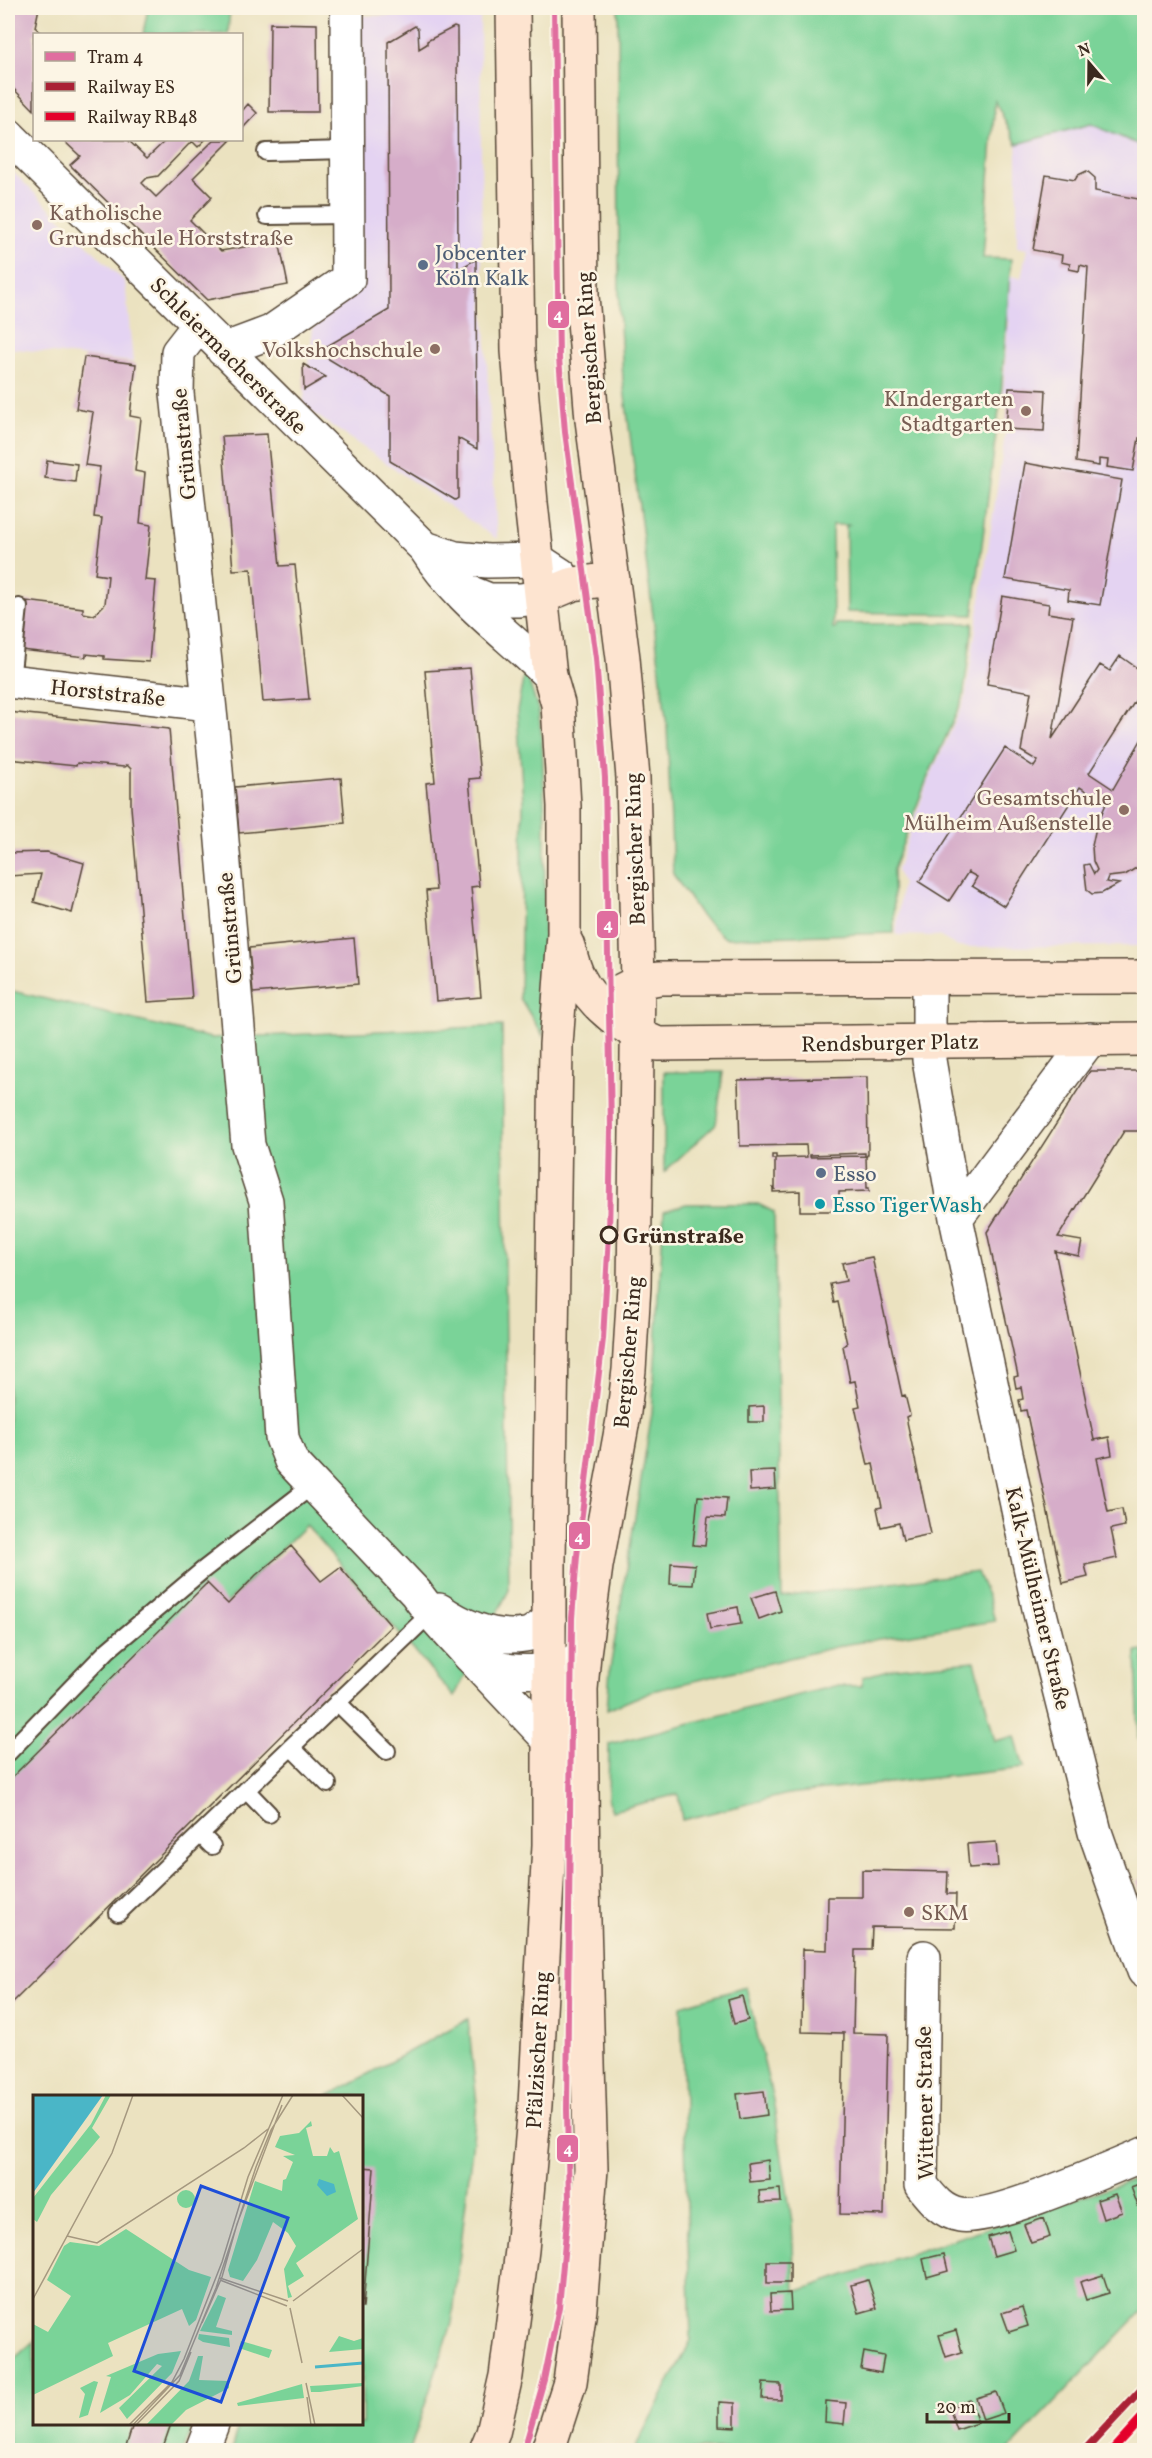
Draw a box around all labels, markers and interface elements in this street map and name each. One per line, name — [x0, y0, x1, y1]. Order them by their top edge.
legend — [33, 33, 243, 141]
north arrow — [1059, 33, 1119, 93]
text: N — [1075, 38, 1094, 63]
text: Tram 4 — [87, 46, 144, 71]
text: Railway ES — [87, 76, 175, 101]
text: Railway RB48 — [87, 106, 197, 131]
place label: Katholische Grundschule Horststraße — [49, 199, 293, 255]
marker: Katholische Grundschule Horststraße — [30, 218, 44, 232]
place label: Jobcenter Köln Kalk — [435, 239, 529, 295]
marker: Jobcenter Köln Kalk — [416, 258, 430, 272]
street label: Bergischer Ring — [570, 270, 611, 425]
street label: Schleiermacherstraße — [142, 271, 313, 442]
line badge: 4 — [547, 300, 570, 329]
text: 4 — [553, 305, 563, 327]
place label: Volkshochschule — [262, 336, 423, 367]
marker: Volkshochschule — [428, 342, 442, 356]
place label: KIndergarten Stadtgarten — [884, 385, 1014, 441]
street label: Grünstraße — [165, 387, 206, 501]
marker: KIndergarten Stadtgarten — [1019, 404, 1033, 418]
street label: Horststraße — [49, 673, 167, 716]
street label: Bergischer Ring — [618, 772, 655, 926]
place label: Gesamtschule Mülheim Außenstelle — [904, 784, 1112, 840]
marker: Gesamtschule Mülheim Außenstelle — [1117, 803, 1131, 817]
street label: Grünstraße — [211, 871, 252, 985]
line badge: 4 — [596, 910, 619, 939]
text: 4 — [603, 915, 613, 937]
street label: Rendsburger Platz — [801, 1027, 979, 1062]
place label: Esso — [833, 1160, 877, 1191]
marker: Esso — [814, 1166, 828, 1180]
place label: Esso TigerWash — [832, 1191, 983, 1222]
marker: Esso TigerWash — [813, 1197, 827, 1211]
place label: Grünstraße — [623, 1222, 744, 1253]
marker: Grünstraße — [600, 1226, 618, 1244]
street label: Bergischer Ring — [607, 1275, 652, 1430]
street label: Kalk-Mülheimer Straße — [996, 1484, 1077, 1713]
line badge: 4 — [568, 1521, 591, 1550]
text: 4 — [574, 1527, 584, 1549]
place label: SKM — [921, 1899, 969, 1930]
marker: SKM — [902, 1905, 916, 1919]
street label: Pfälzischer Ring — [520, 1971, 559, 2130]
street label: Wittener Straße — [910, 2026, 943, 2180]
inset map — [33, 2095, 363, 2425]
line badge: 4 — [556, 2134, 579, 2163]
text: 4 — [563, 2139, 573, 2161]
scale bar — [927, 2386, 1010, 2424]
text: 20 m — [936, 2396, 976, 2421]

